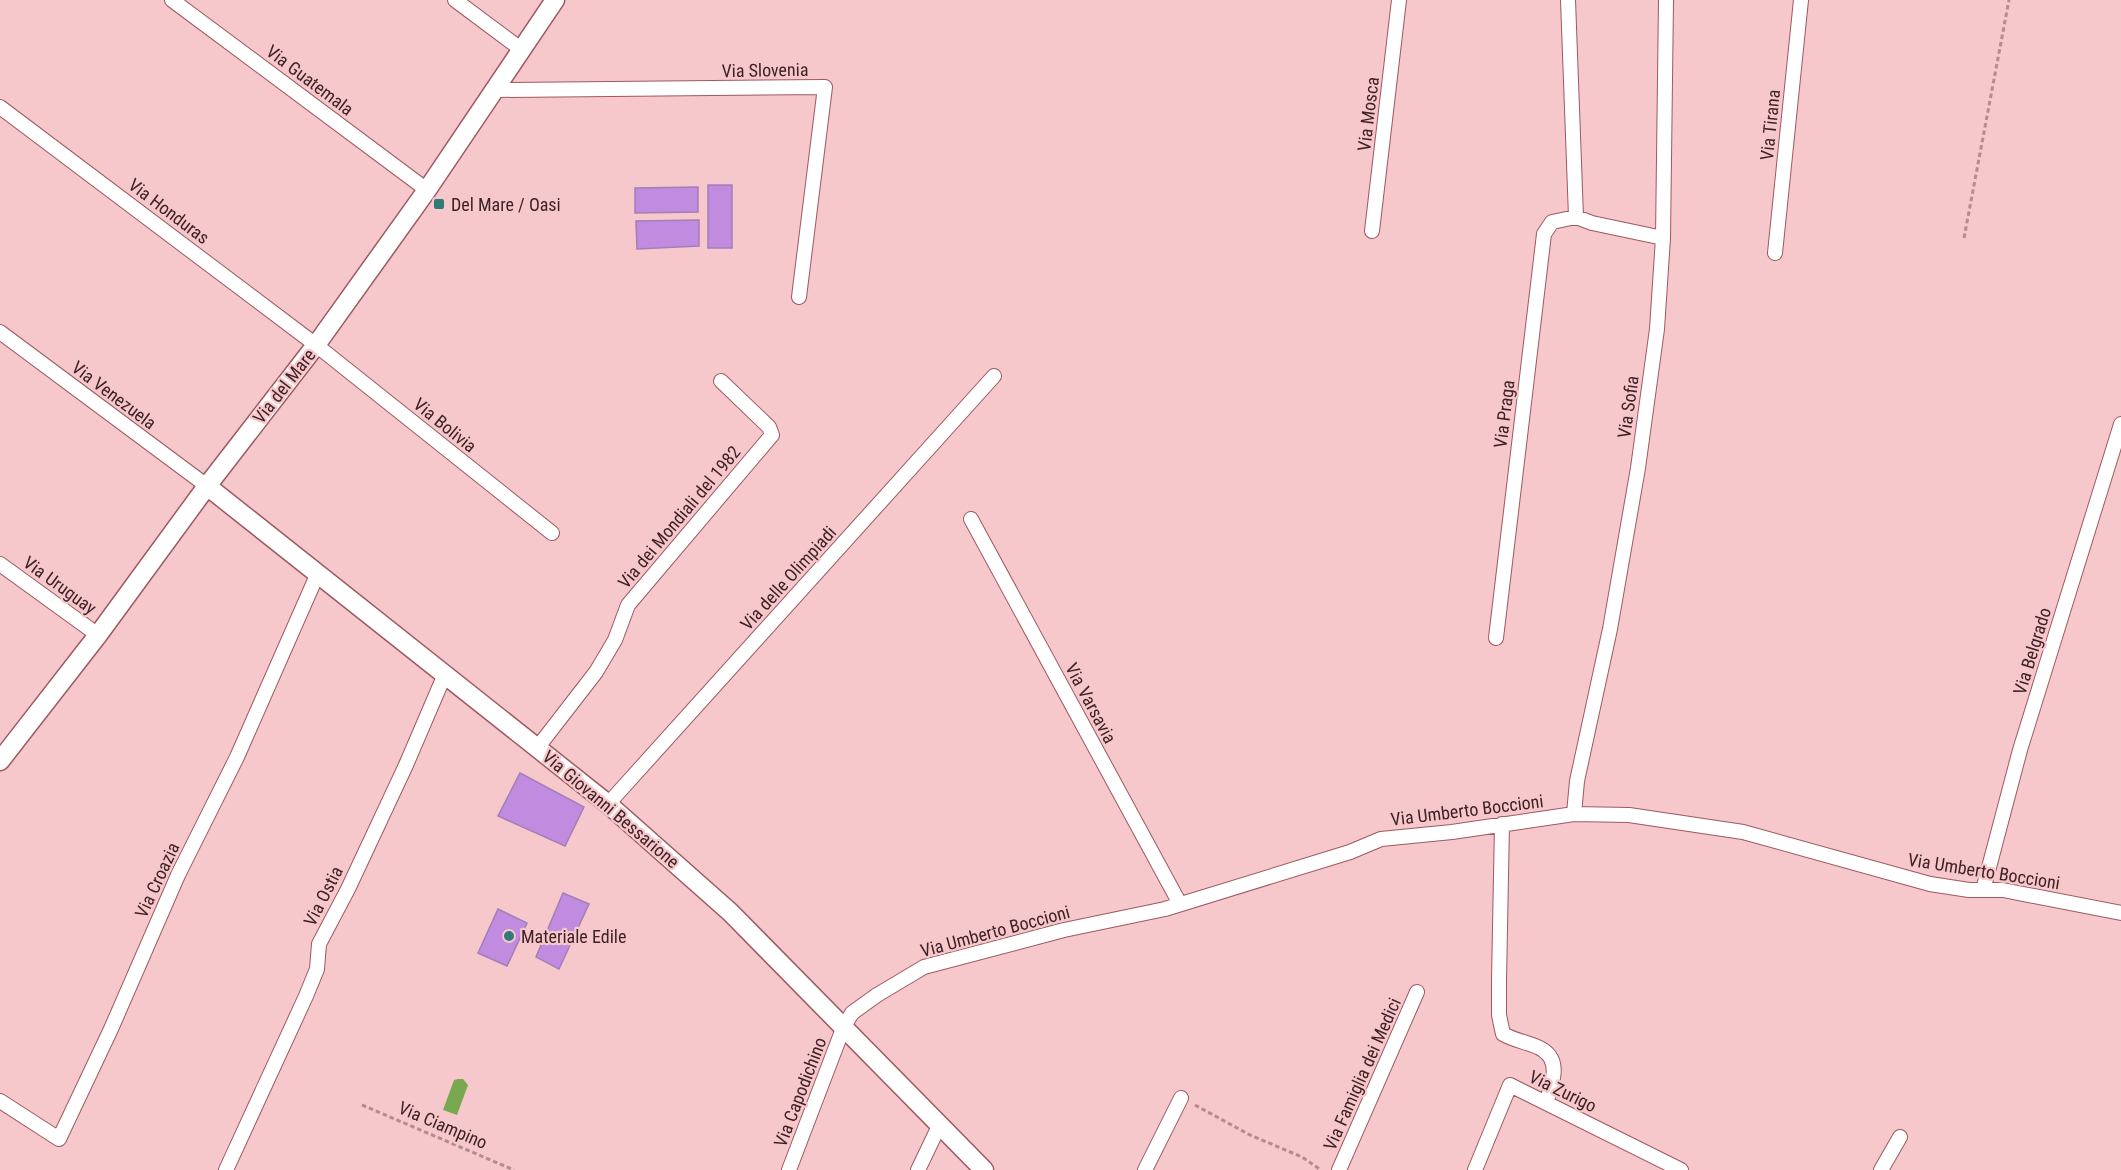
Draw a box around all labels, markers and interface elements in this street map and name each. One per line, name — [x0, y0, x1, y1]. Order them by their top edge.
street label: Via Guatemala — [262, 40, 358, 120]
street label: Via Slovenia — [721, 59, 809, 81]
street label: Via Mosca — [1353, 76, 1383, 152]
street label: Via Tirana — [1756, 88, 1784, 162]
street label: Via Honduras — [125, 174, 213, 248]
place label: Del Mare / Oasi — [451, 194, 561, 215]
marker: Del Mare / Oasi — [432, 197, 446, 211]
street label: Via del Mare — [248, 345, 320, 427]
street label: Via Venezuela — [68, 357, 160, 433]
street label: Via Sofia — [1613, 374, 1643, 440]
street label: Via Praga — [1489, 379, 1519, 449]
street label: Via Bolivia — [409, 393, 481, 457]
street label: Via dei Mondiali del 1982 — [613, 442, 745, 592]
street label: Via delle Olimpiadi — [736, 522, 840, 634]
street label: Via Uruguay — [20, 552, 101, 619]
street label: Via Belgrado — [2009, 605, 2055, 697]
street label: Via Varsavia — [1061, 659, 1121, 747]
street label: Via Giovanni Bessarione — [539, 746, 683, 872]
street label: Via Umberto Boccioni — [1389, 790, 1545, 830]
street label: Via Croazia — [130, 839, 184, 921]
street label: Via Umberto Boccioni — [1906, 849, 2062, 893]
street label: Via Ostia — [299, 863, 347, 929]
street label: Via Umberto Boccioni — [918, 901, 1072, 961]
place label: Materiale Edile — [521, 926, 626, 947]
marker: Materiale Edile — [502, 929, 516, 943]
street label: Via Famiglia dei Medici — [1319, 994, 1405, 1154]
street label: Via Capodichino — [769, 1034, 831, 1150]
street label: Via Zurigo — [1526, 1066, 1600, 1116]
street label: Via Ciampino — [396, 1097, 490, 1153]

